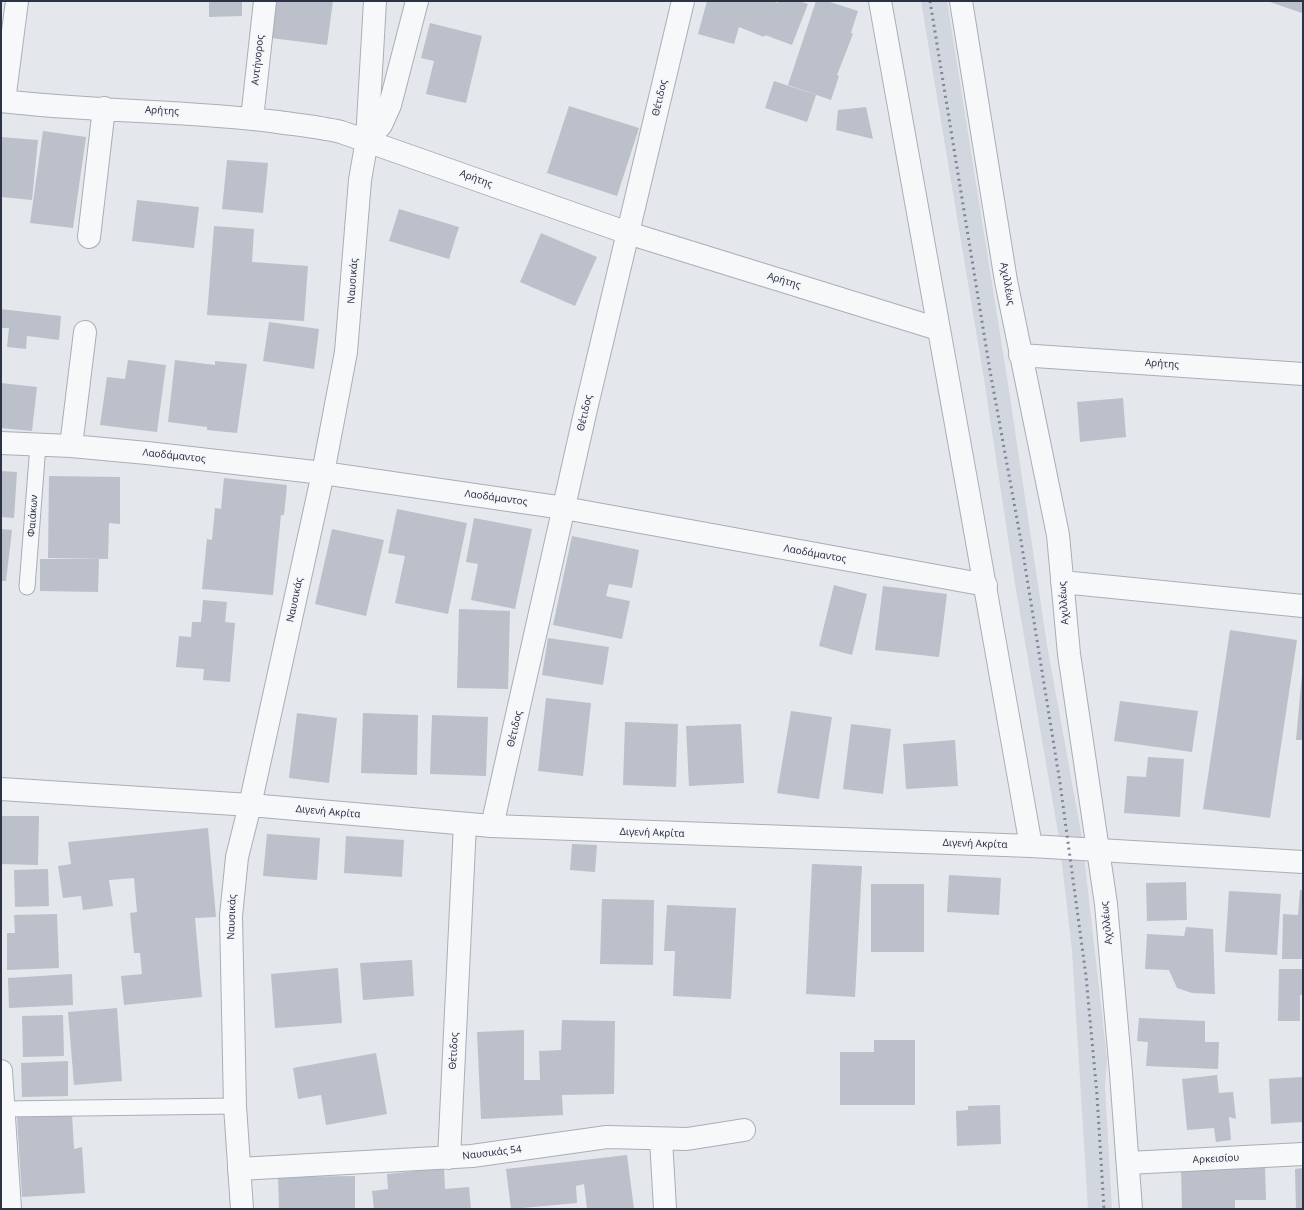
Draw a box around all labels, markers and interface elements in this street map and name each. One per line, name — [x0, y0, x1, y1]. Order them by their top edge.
street label: Αντήνορος — [249, 34, 267, 86]
street label: Θέτιδος — [650, 78, 670, 118]
street label: Αρήτης — [145, 104, 179, 118]
street label: Αρήτης — [458, 167, 494, 191]
street label: Ναυσικάς — [345, 258, 361, 304]
street label: Αχιλλέως — [997, 262, 1017, 306]
street label: Αρήτης — [766, 270, 802, 292]
street label: Αρήτης — [1144, 357, 1180, 371]
street label: Θέτιδος — [575, 393, 595, 433]
street label: Λαοδάμαντος — [142, 447, 206, 465]
street label: Λαοδάμαντος — [464, 488, 528, 508]
street label: Φαιάκων — [26, 494, 40, 538]
street label: Λαοδάμαντος — [783, 543, 847, 565]
street label: Ναυσικάς — [284, 576, 306, 624]
street label: Αχιλλέως — [1056, 581, 1072, 625]
street label: Θέτιδος — [505, 709, 525, 749]
street label: Διγενή Ακρίτα — [295, 803, 361, 821]
street label: Διγενή Ακρίτα — [619, 826, 685, 840]
street label: Διγενή Ακρίτα — [942, 837, 1008, 851]
street label: Ναυσικάς — [225, 894, 239, 940]
street label: Αχιλλέως — [1099, 901, 1115, 945]
street label: Θέτιδος — [447, 1032, 461, 1070]
street label: Ναυσικάς 54 — [462, 1143, 522, 1163]
street label: Αρκεισίου — [1192, 1152, 1240, 1166]

